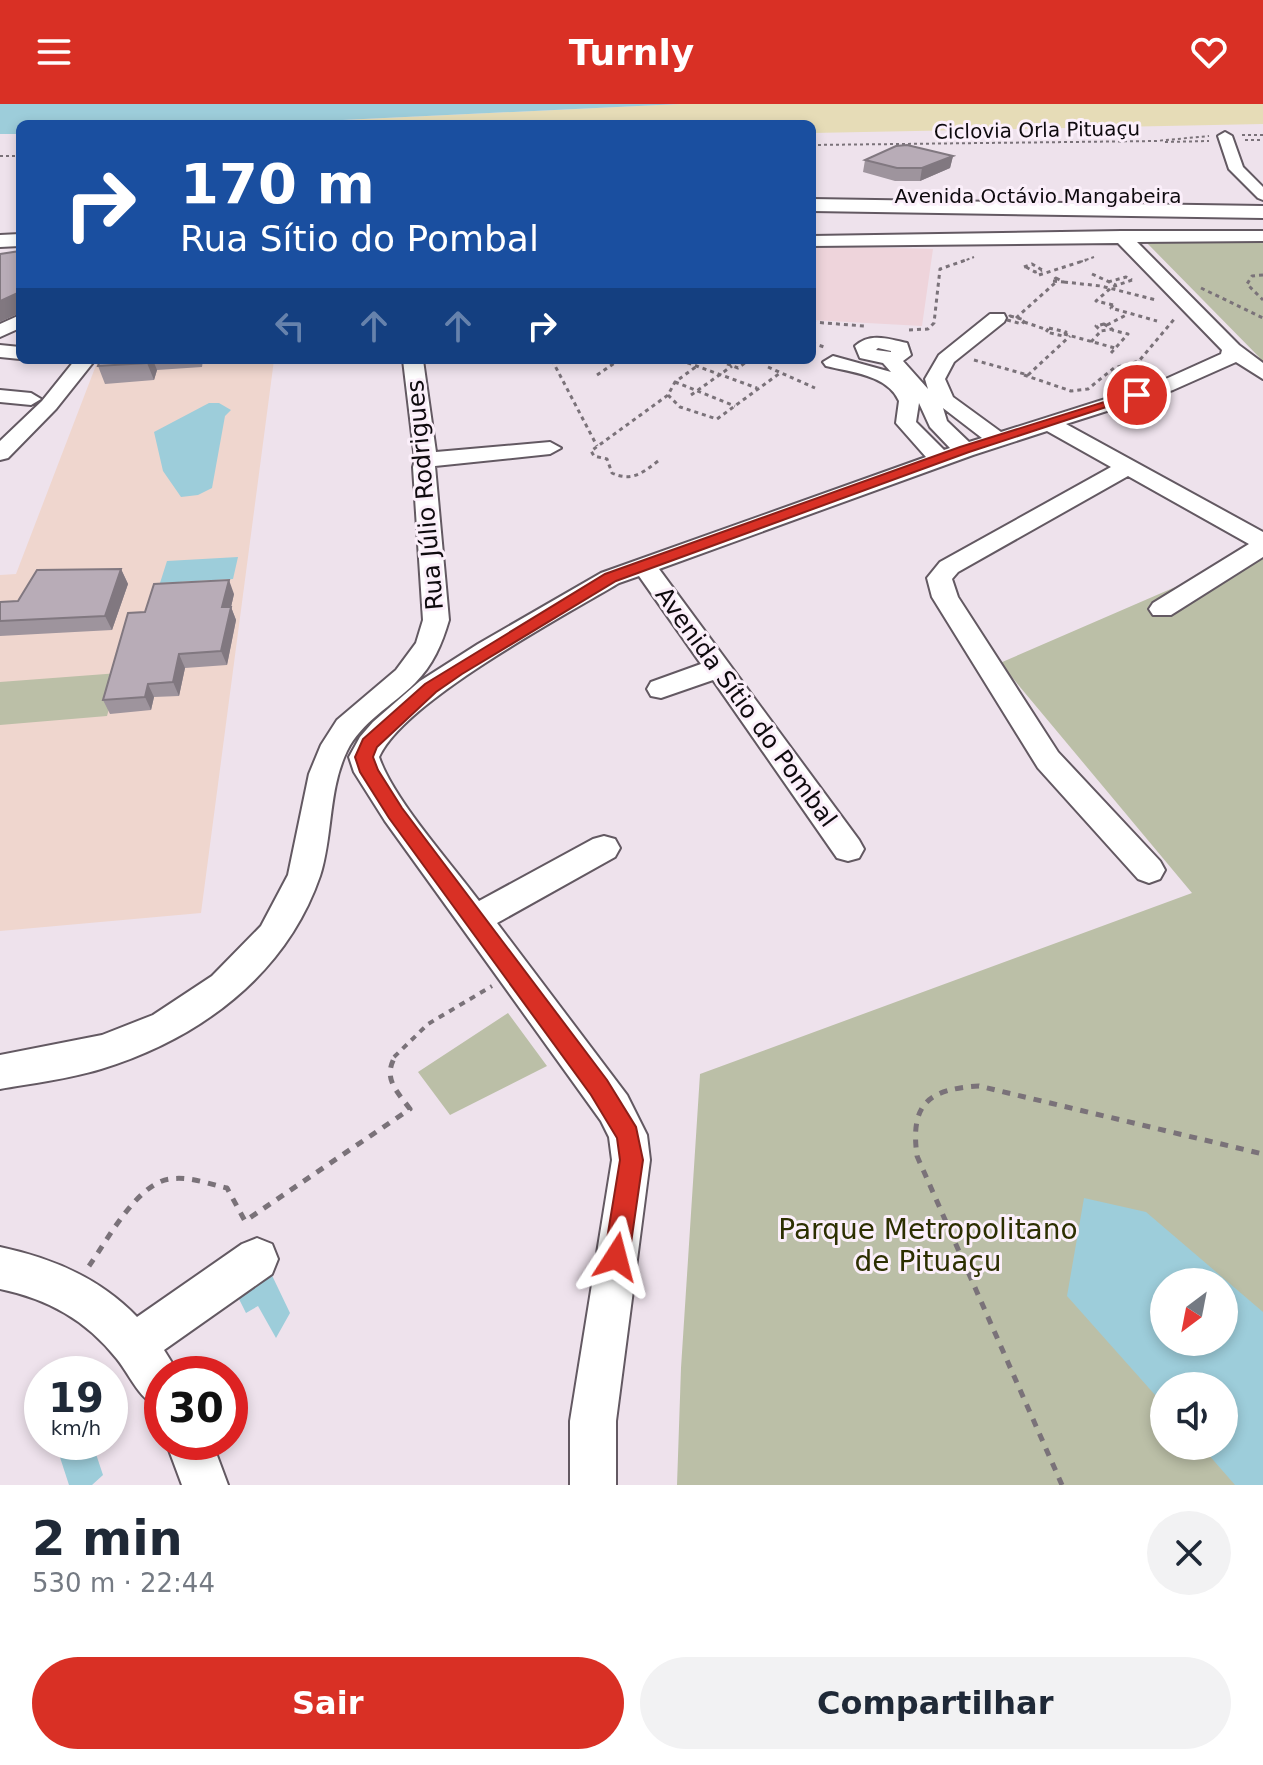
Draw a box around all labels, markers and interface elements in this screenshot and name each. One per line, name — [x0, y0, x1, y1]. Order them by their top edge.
icon: menu — [32, 30, 76, 74]
icon: heart — [1187, 30, 1231, 74]
text: Turnly — [569, 32, 694, 73]
street label: Ciclovia Orla Pituaçu — [934, 116, 1140, 144]
text: 170 m — [180, 151, 375, 216]
icon: right — [48, 152, 152, 256]
street label: Avenida Octávio Mangabeira — [894, 184, 1182, 208]
text: Rua Sítio do Pombal — [180, 218, 539, 259]
icon: left — [268, 304, 312, 348]
icon: ahead — [352, 304, 396, 348]
icon: ahead — [436, 304, 480, 348]
icon: right — [520, 304, 564, 348]
pin — [1103, 361, 1171, 429]
icon: arrive — [1115, 373, 1159, 417]
street label: Rua Júlio Rodrigues — [401, 379, 449, 611]
street label: Avenida Sítio do Pombal — [650, 582, 842, 832]
park label: Parque Metropolitano de Pituaçu — [778, 1213, 1078, 1278]
position arrow — [574, 1215, 658, 1299]
north arrow — [1150, 1268, 1238, 1356]
map controls — [1150, 1268, 1238, 1460]
speed limit sign: 30 — [144, 1356, 248, 1460]
button: sound — [1150, 1372, 1238, 1460]
text: 19 — [48, 1375, 104, 1421]
text: km/h — [51, 1416, 101, 1440]
text: 2 min — [32, 1510, 183, 1566]
button: close — [1147, 1511, 1231, 1595]
text: 530 m · 22:44 — [32, 1568, 215, 1598]
button: Sair — [32, 1657, 624, 1749]
button: Compartilhar — [640, 1657, 1231, 1749]

